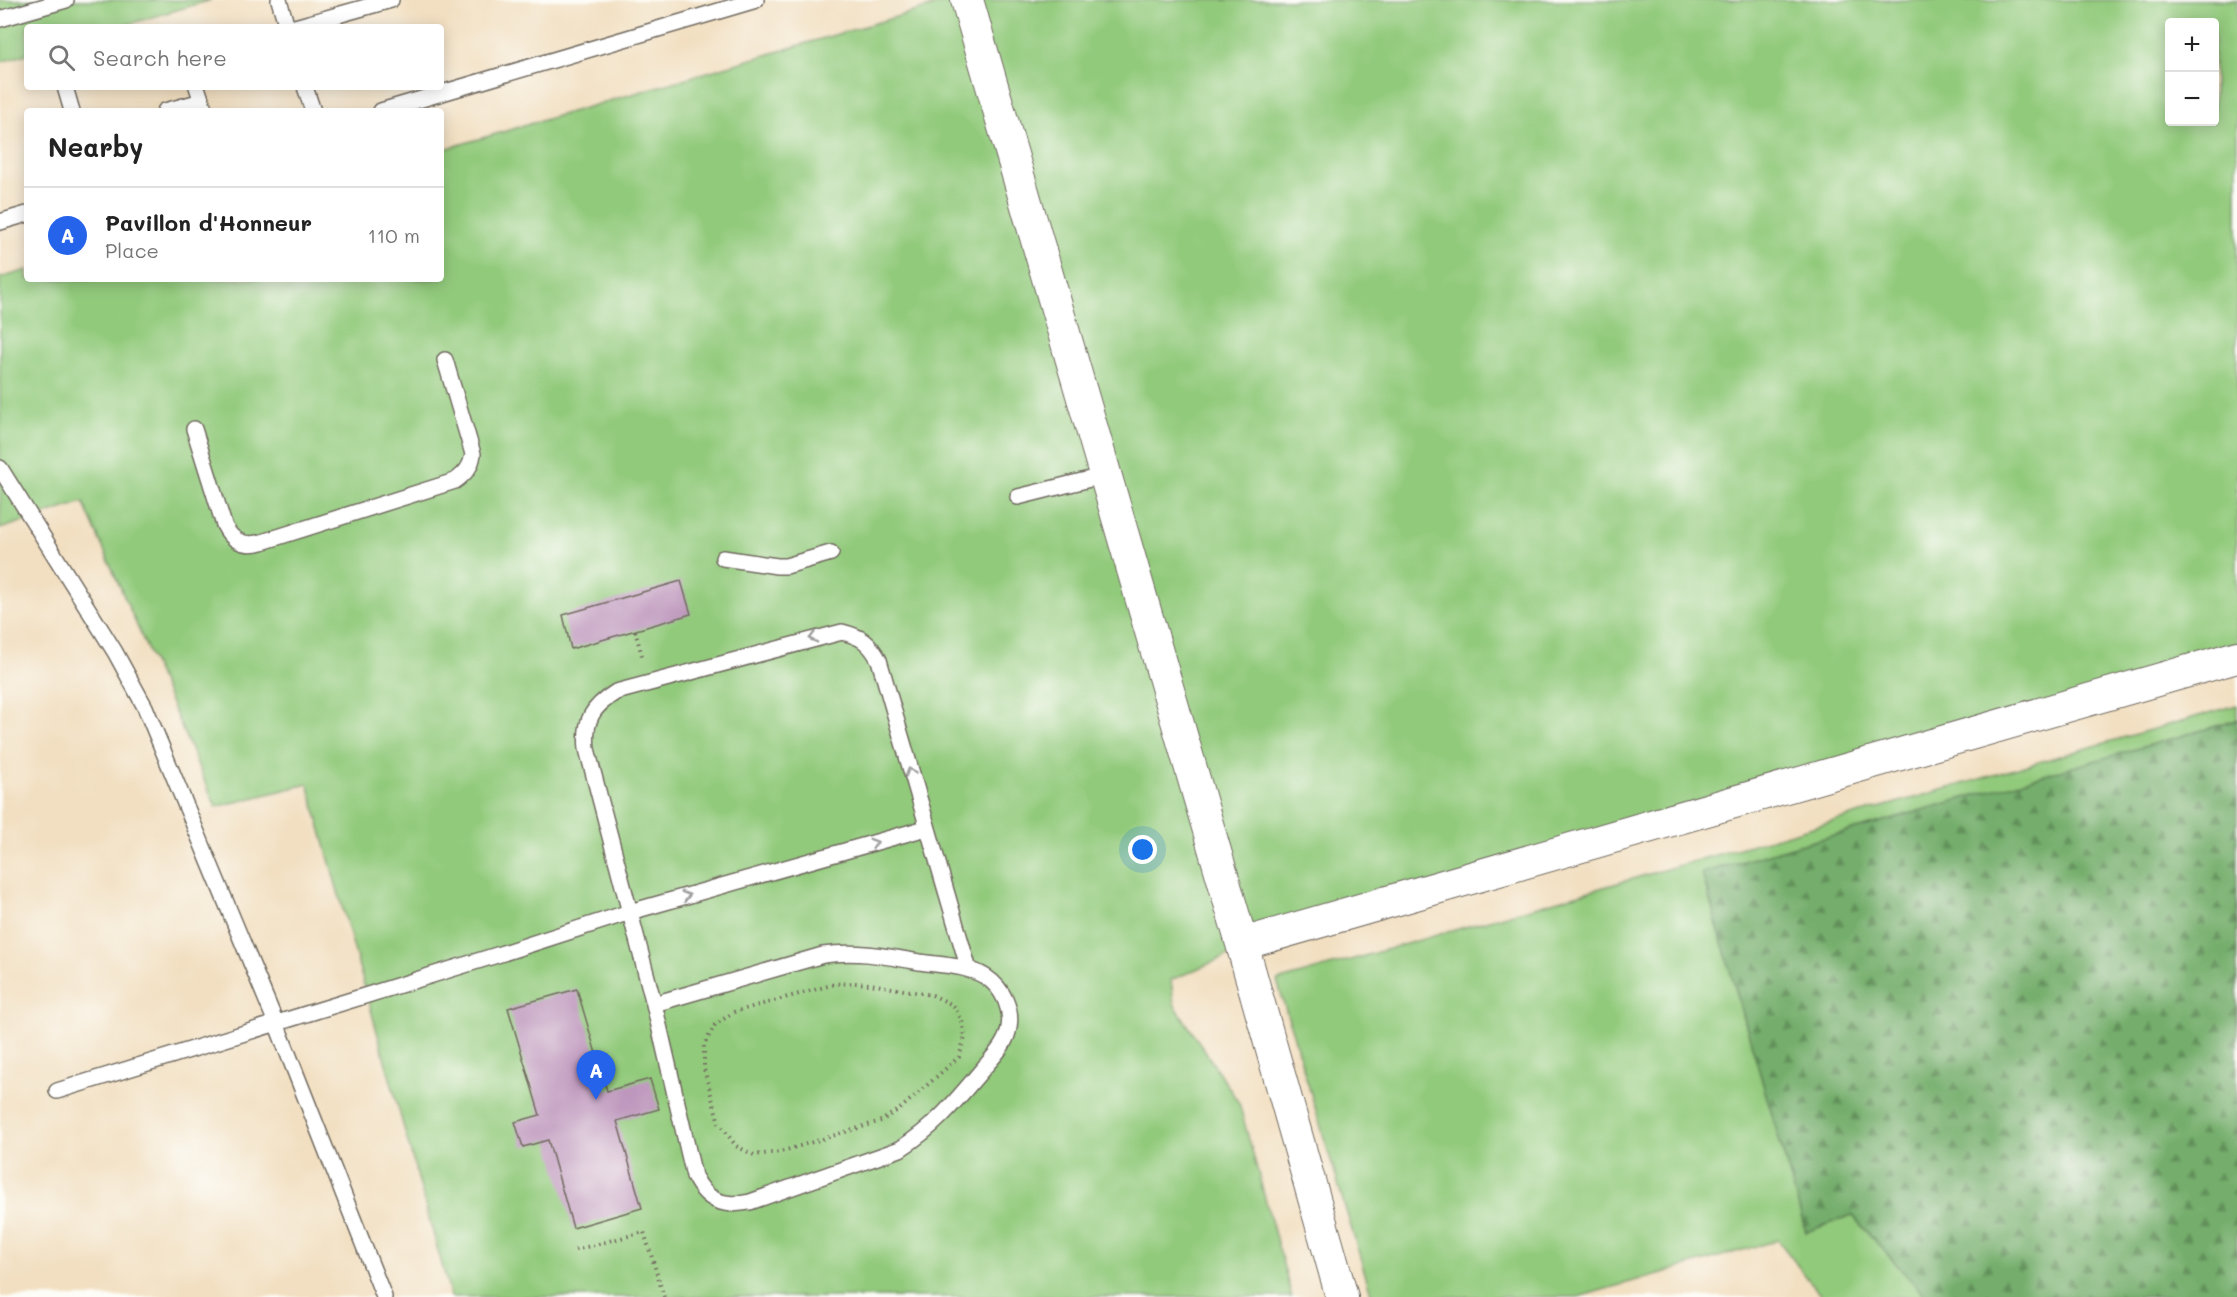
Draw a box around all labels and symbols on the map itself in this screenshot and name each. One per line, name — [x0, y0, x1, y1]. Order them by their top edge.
one-way arrow — [808, 631, 818, 644]
one-way arrow — [905, 767, 918, 777]
your location — [1128, 835, 1157, 864]
one-way arrow — [868, 838, 878, 850]
one-way arrow — [680, 891, 691, 903]
pin: A — [576, 1050, 616, 1100]

